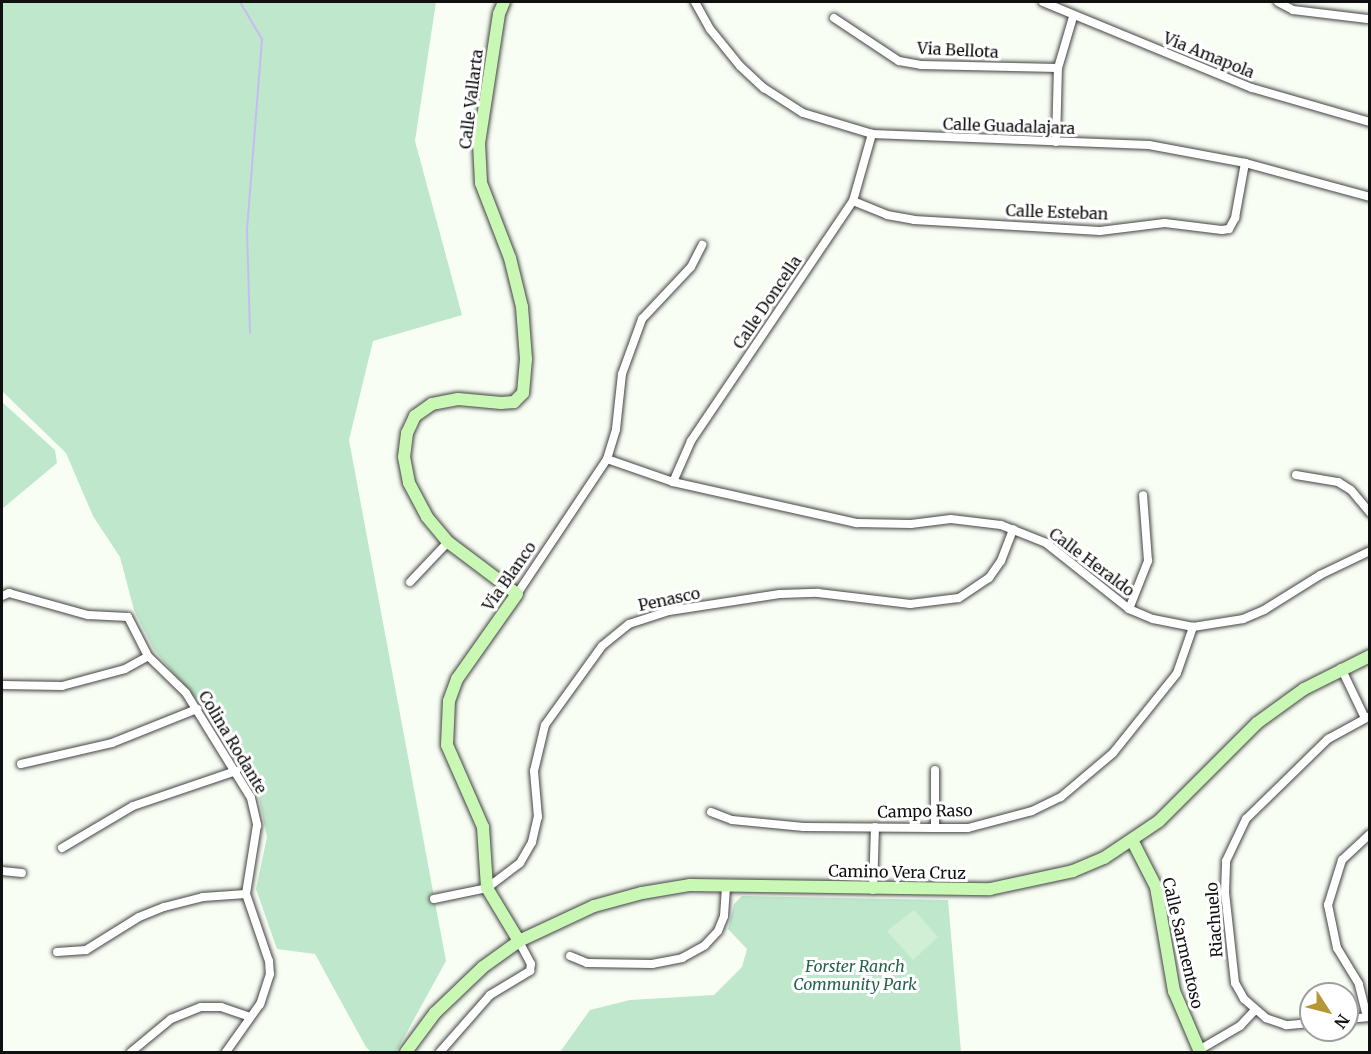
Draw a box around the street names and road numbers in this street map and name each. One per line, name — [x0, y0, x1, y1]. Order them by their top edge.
street label: Via Amapola — [1161, 28, 1257, 82]
street label: Via Bellota — [917, 38, 999, 62]
street label: Calle Vallarta — [455, 48, 487, 150]
street label: Calle Guadalajara — [943, 114, 1075, 138]
street label: Calle Esteban — [1005, 201, 1109, 223]
street label: Calle Doncella — [729, 252, 805, 352]
street label: Calle Heraldo — [1046, 524, 1138, 600]
street label: Via Blanco — [478, 538, 540, 614]
street label: Penasco — [636, 583, 702, 615]
street label: Colina Rodante — [195, 687, 271, 797]
street label: Campo Raso — [877, 801, 973, 821]
street label: Camino Vera Cruz — [828, 861, 966, 883]
street label: Calle Sarmentoso — [1159, 876, 1207, 1010]
street label: Riachuelo — [1202, 882, 1226, 958]

